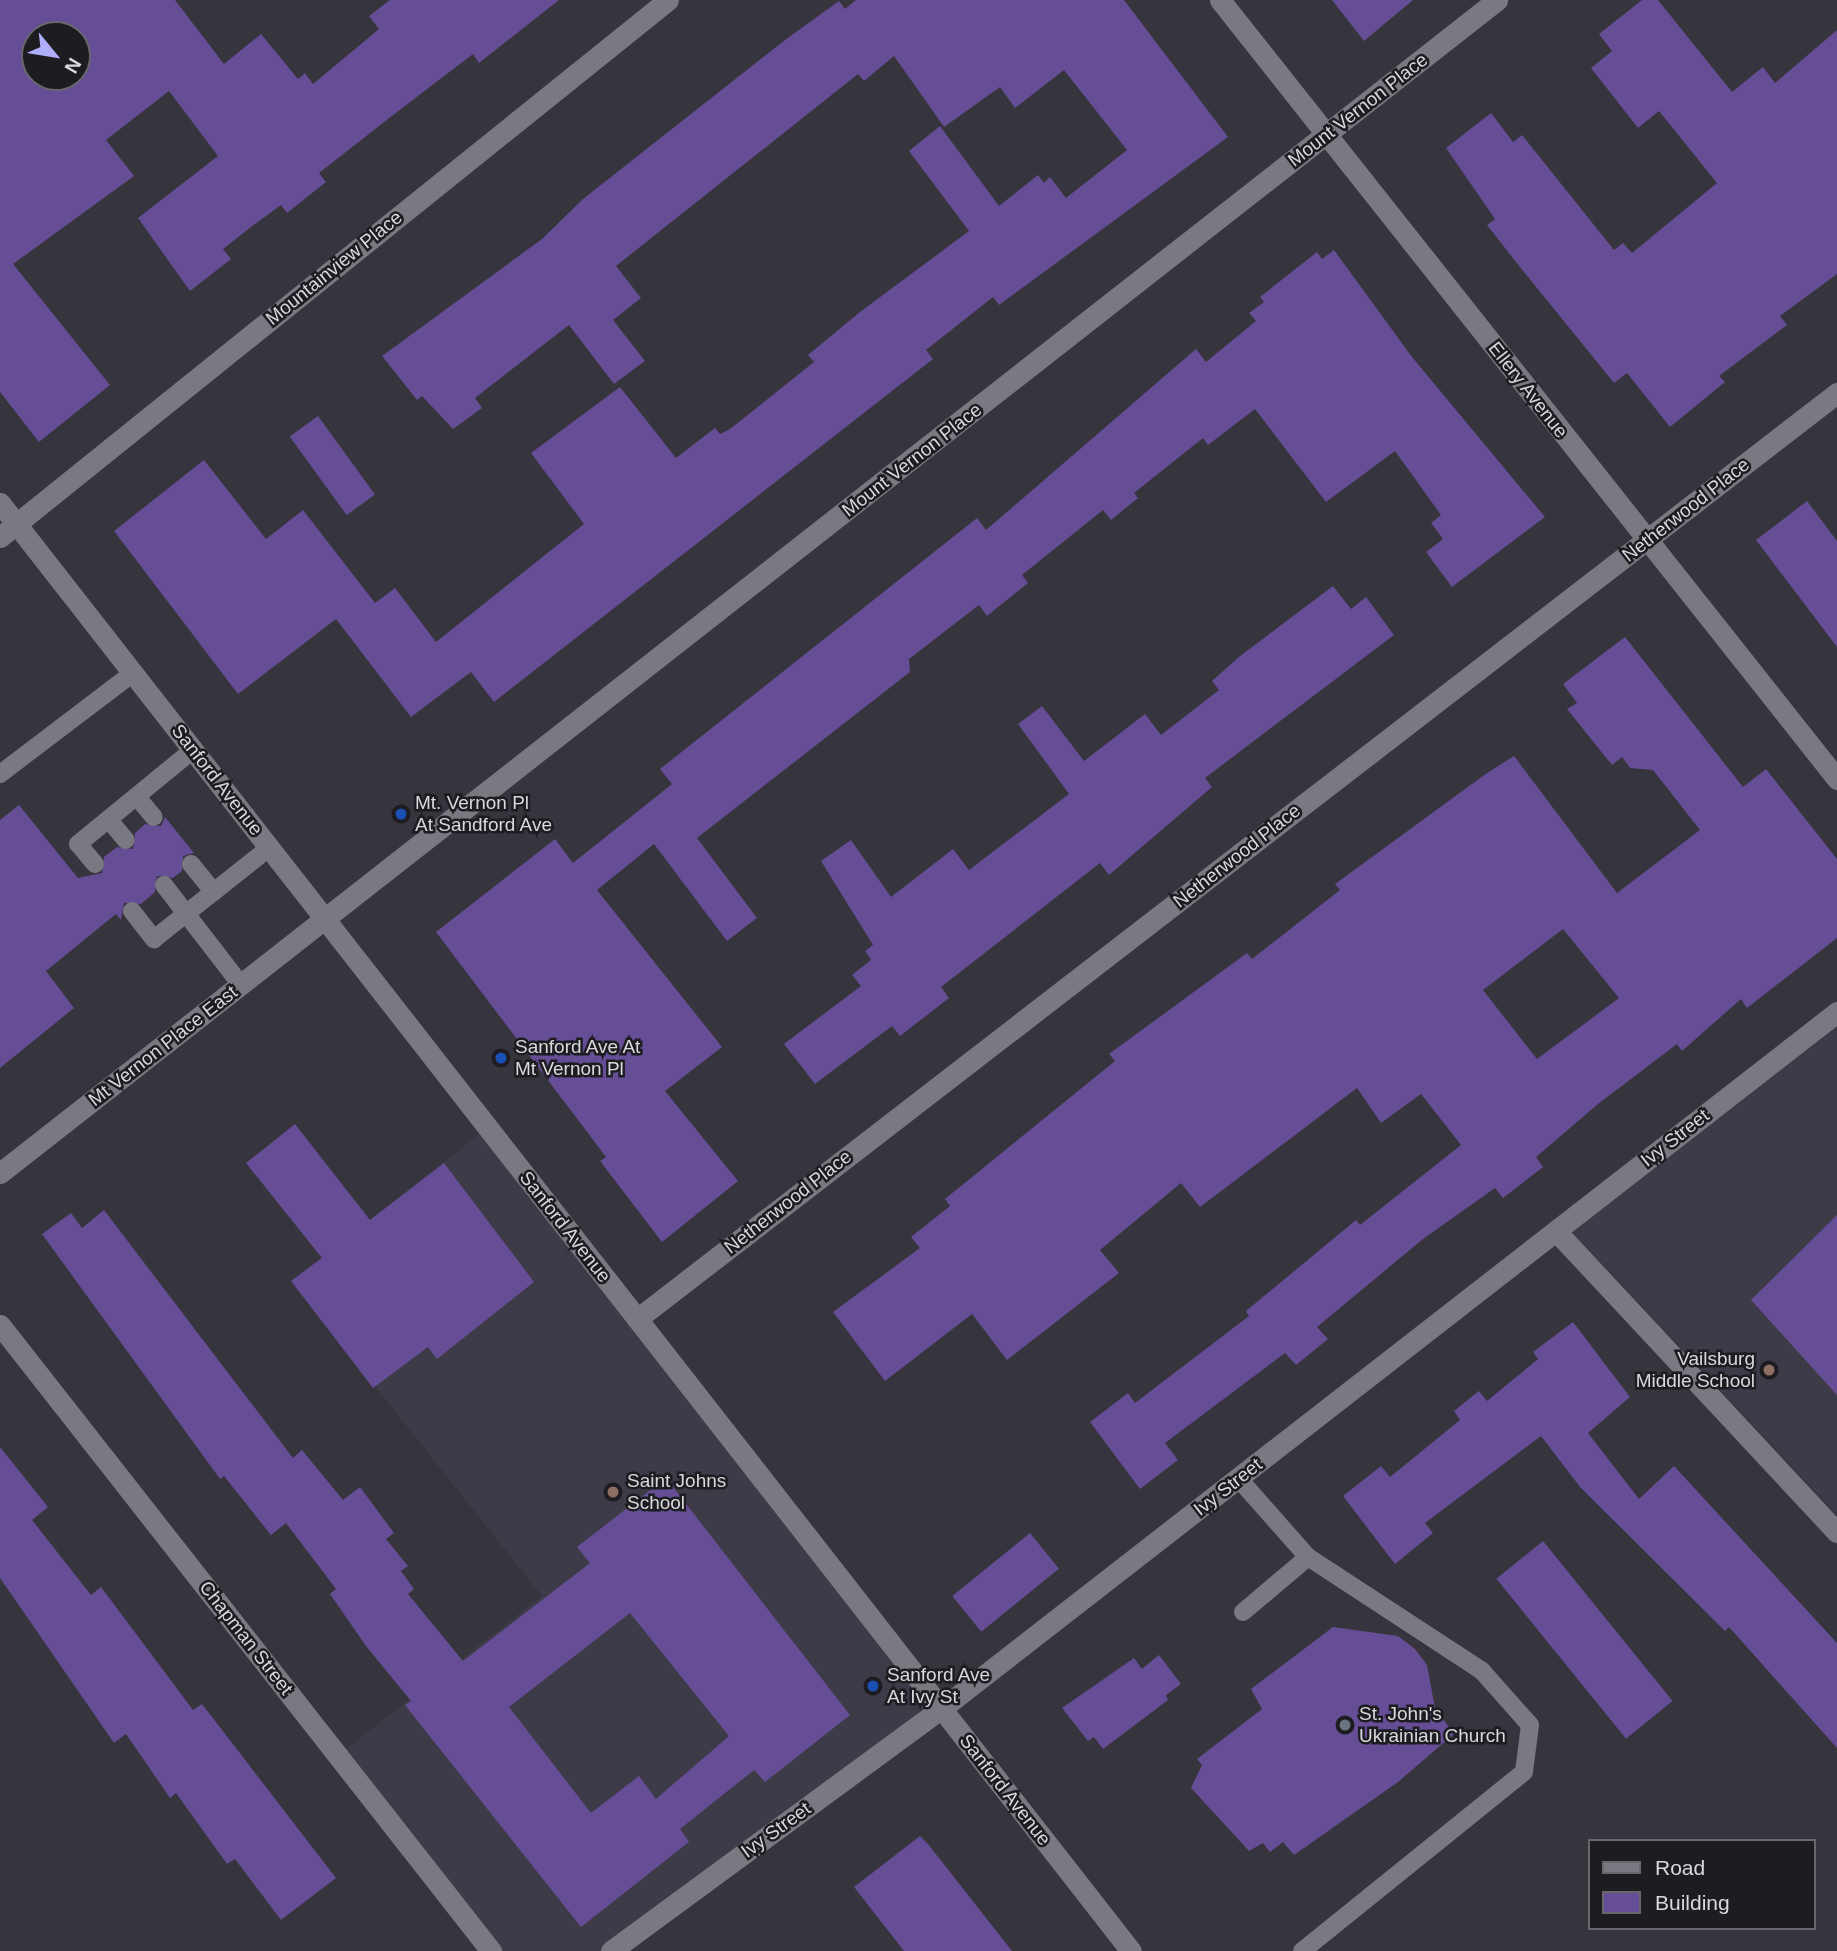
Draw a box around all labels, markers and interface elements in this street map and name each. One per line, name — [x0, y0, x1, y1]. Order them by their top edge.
north arrow — [21, 21, 91, 91]
street label: Mount Vernon Place — [1284, 48, 1432, 172]
text: N — [60, 55, 85, 77]
street label: Mountainview Place — [261, 206, 407, 330]
street label: Ellery Avenue — [1483, 337, 1573, 443]
street label: Mount Vernon Place — [838, 398, 986, 522]
street label: Netherwood Place — [1618, 453, 1754, 567]
street label: Sanford Avenue — [166, 719, 268, 841]
place label: Mt. Vernon Pl At Sandford Ave — [415, 792, 553, 836]
street label: Netherwood Place — [1169, 799, 1305, 913]
marker: Mt. Vernon Pl At Sandford Ave — [393, 806, 409, 822]
street label: Mt Vernon Place East — [84, 981, 242, 1111]
place label: Sanford Ave At Mt Vernon Pl — [515, 1036, 642, 1080]
marker: Sanford Ave At Mt Vernon Pl — [493, 1050, 509, 1066]
street label: Ivy Street — [1636, 1104, 1714, 1172]
street label: Netherwood Place — [720, 1145, 856, 1259]
street label: Sanford Avenue — [514, 1166, 616, 1288]
place label: Vailsburg Middle School — [1636, 1348, 1755, 1392]
marker: Vailsburg Middle School — [1761, 1362, 1777, 1378]
street label: Ivy Street — [1189, 1453, 1267, 1521]
place label: Saint Johns School — [627, 1470, 726, 1514]
marker: Saint Johns School — [605, 1484, 621, 1500]
street label: Chapman Street — [194, 1576, 298, 1700]
place label: Sanford Ave At Ivy St — [887, 1664, 991, 1708]
marker: Sanford Ave At Ivy St — [865, 1678, 881, 1694]
place label: St. John's Ukrainian Church — [1359, 1703, 1506, 1747]
marker: St. John's Ukrainian Church — [1337, 1717, 1353, 1733]
street label: Sanford Avenue — [954, 1729, 1056, 1851]
street label: Ivy Street — [737, 1797, 815, 1863]
legend — [1588, 1839, 1816, 1930]
text: Road — [1655, 1856, 1705, 1879]
text: Building — [1655, 1891, 1730, 1914]

